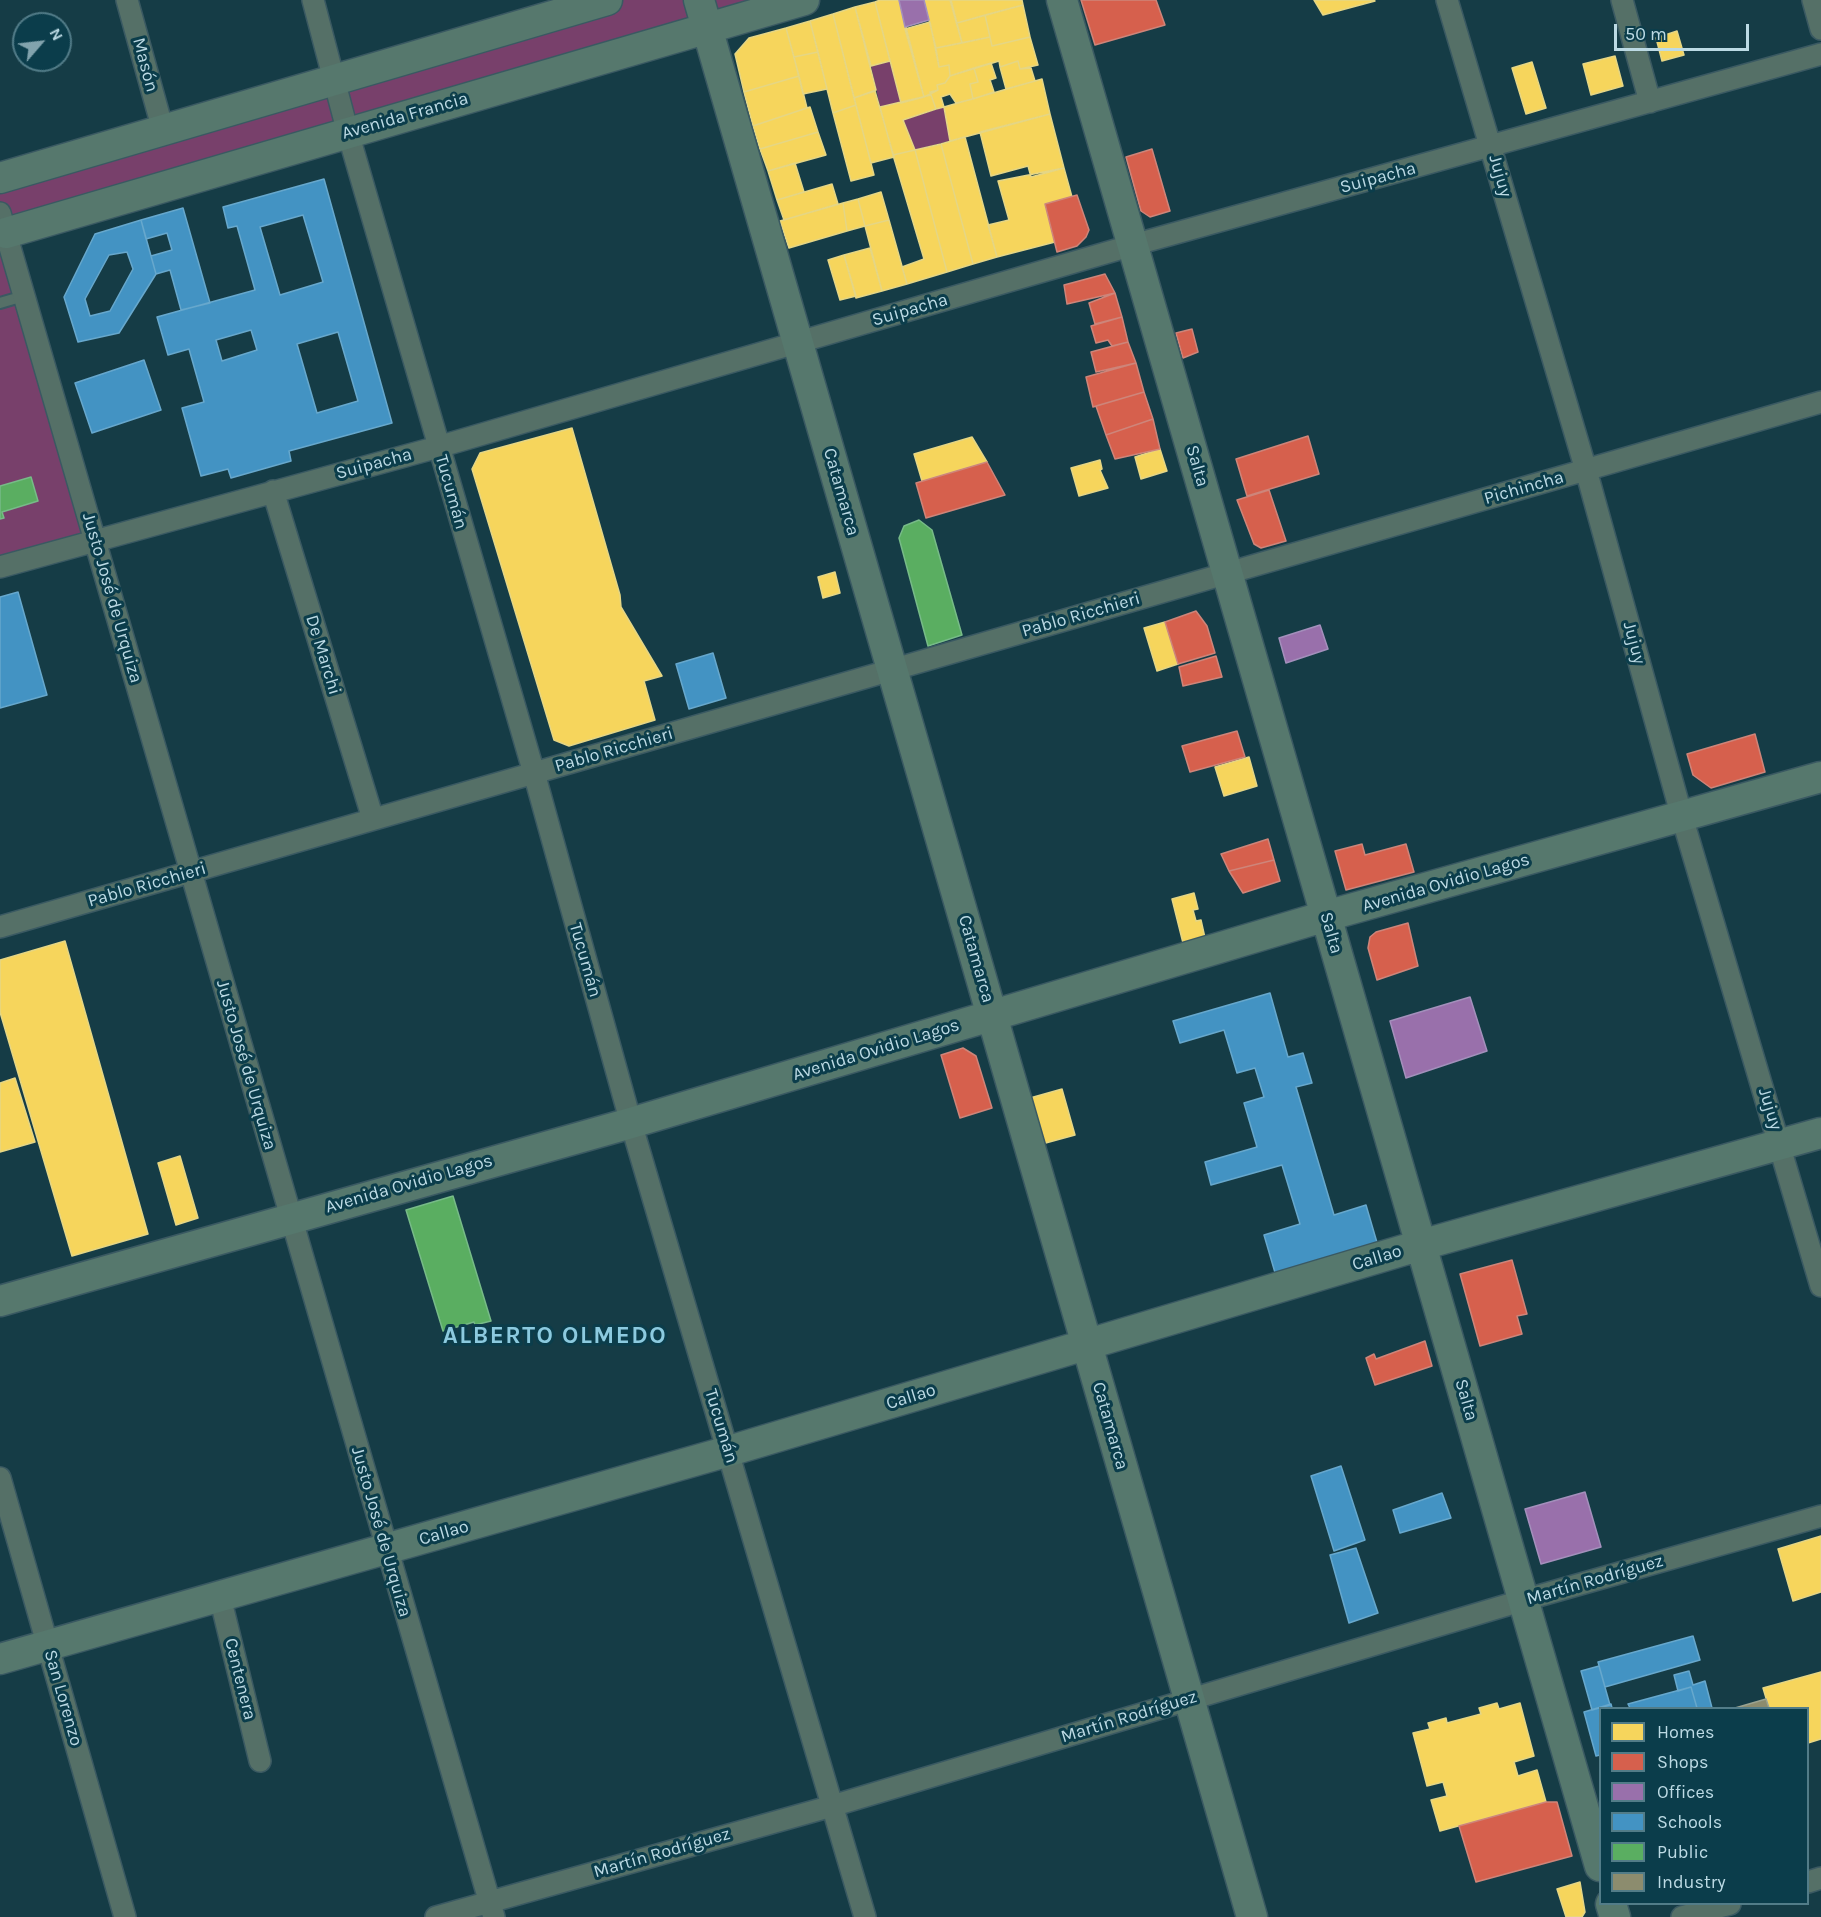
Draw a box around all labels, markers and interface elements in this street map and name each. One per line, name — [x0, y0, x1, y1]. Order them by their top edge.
north arrow — [12, 12, 72, 72]
scale bar — [1617, 12, 1752, 50]
text: 50 m — [1625, 23, 1667, 45]
text: N — [45, 25, 68, 44]
street label: Masón — [127, 35, 163, 95]
street label: Avenida Francia — [339, 88, 471, 144]
street label: Jujuy — [1484, 152, 1516, 200]
street label: Suipacha — [1338, 158, 1418, 198]
street label: Suipacha — [870, 289, 950, 331]
street label: Salta — [1181, 443, 1213, 489]
street label: Suipacha — [334, 444, 414, 484]
street label: Catamarca — [818, 446, 864, 538]
street label: Tucumán — [430, 452, 472, 532]
street label: Pichincha — [1482, 466, 1566, 510]
street label: Justo José de Urquiza — [77, 510, 147, 686]
street label: Pablo Ricchieri — [1019, 588, 1143, 642]
street label: De Marchi — [301, 612, 345, 698]
street label: Jujuy — [1618, 619, 1650, 667]
street label: Pablo Ricchieri — [552, 723, 676, 777]
street label: Avenida Ovidio Lagos — [1360, 849, 1532, 917]
street label: Pablo Ricchieri — [85, 858, 209, 912]
street label: Salta — [1315, 910, 1347, 956]
street label: Catamarca — [953, 913, 999, 1005]
street label: Tucumán — [564, 920, 606, 1000]
street label: Justo José de Urquiza — [211, 977, 281, 1153]
street label: Avenida Ovidio Lagos — [790, 1014, 962, 1086]
street label: Jujuy — [1753, 1085, 1787, 1133]
street label: Avenida Ovidio Lagos — [323, 1150, 495, 1218]
street label: Callao — [1350, 1240, 1404, 1276]
district label: ALBERTO OLMEDO — [443, 1322, 667, 1350]
street label: Salta — [1450, 1377, 1482, 1423]
street label: Callao — [884, 1379, 938, 1415]
street label: Catamarca — [1087, 1380, 1133, 1472]
street label: Tucumán — [699, 1386, 743, 1466]
street label: Justo José de Urquiza — [346, 1444, 416, 1620]
street label: Callao — [417, 1516, 471, 1550]
street label: Martín Rodríguez — [1524, 1550, 1666, 1610]
street label: Centenera — [219, 1636, 261, 1722]
street label: San Lorenzo — [39, 1647, 87, 1749]
street label: Martín Rodríguez — [1058, 1686, 1200, 1748]
legend — [1599, 1707, 1809, 1905]
text: Homes — [1657, 1721, 1714, 1743]
text: Shops — [1657, 1751, 1709, 1773]
text: Offices — [1657, 1781, 1714, 1803]
text: Schools — [1657, 1811, 1722, 1833]
street label: Martín Rodríguez — [591, 1823, 733, 1883]
text: Public — [1657, 1841, 1708, 1863]
text: Industry — [1657, 1871, 1726, 1893]

